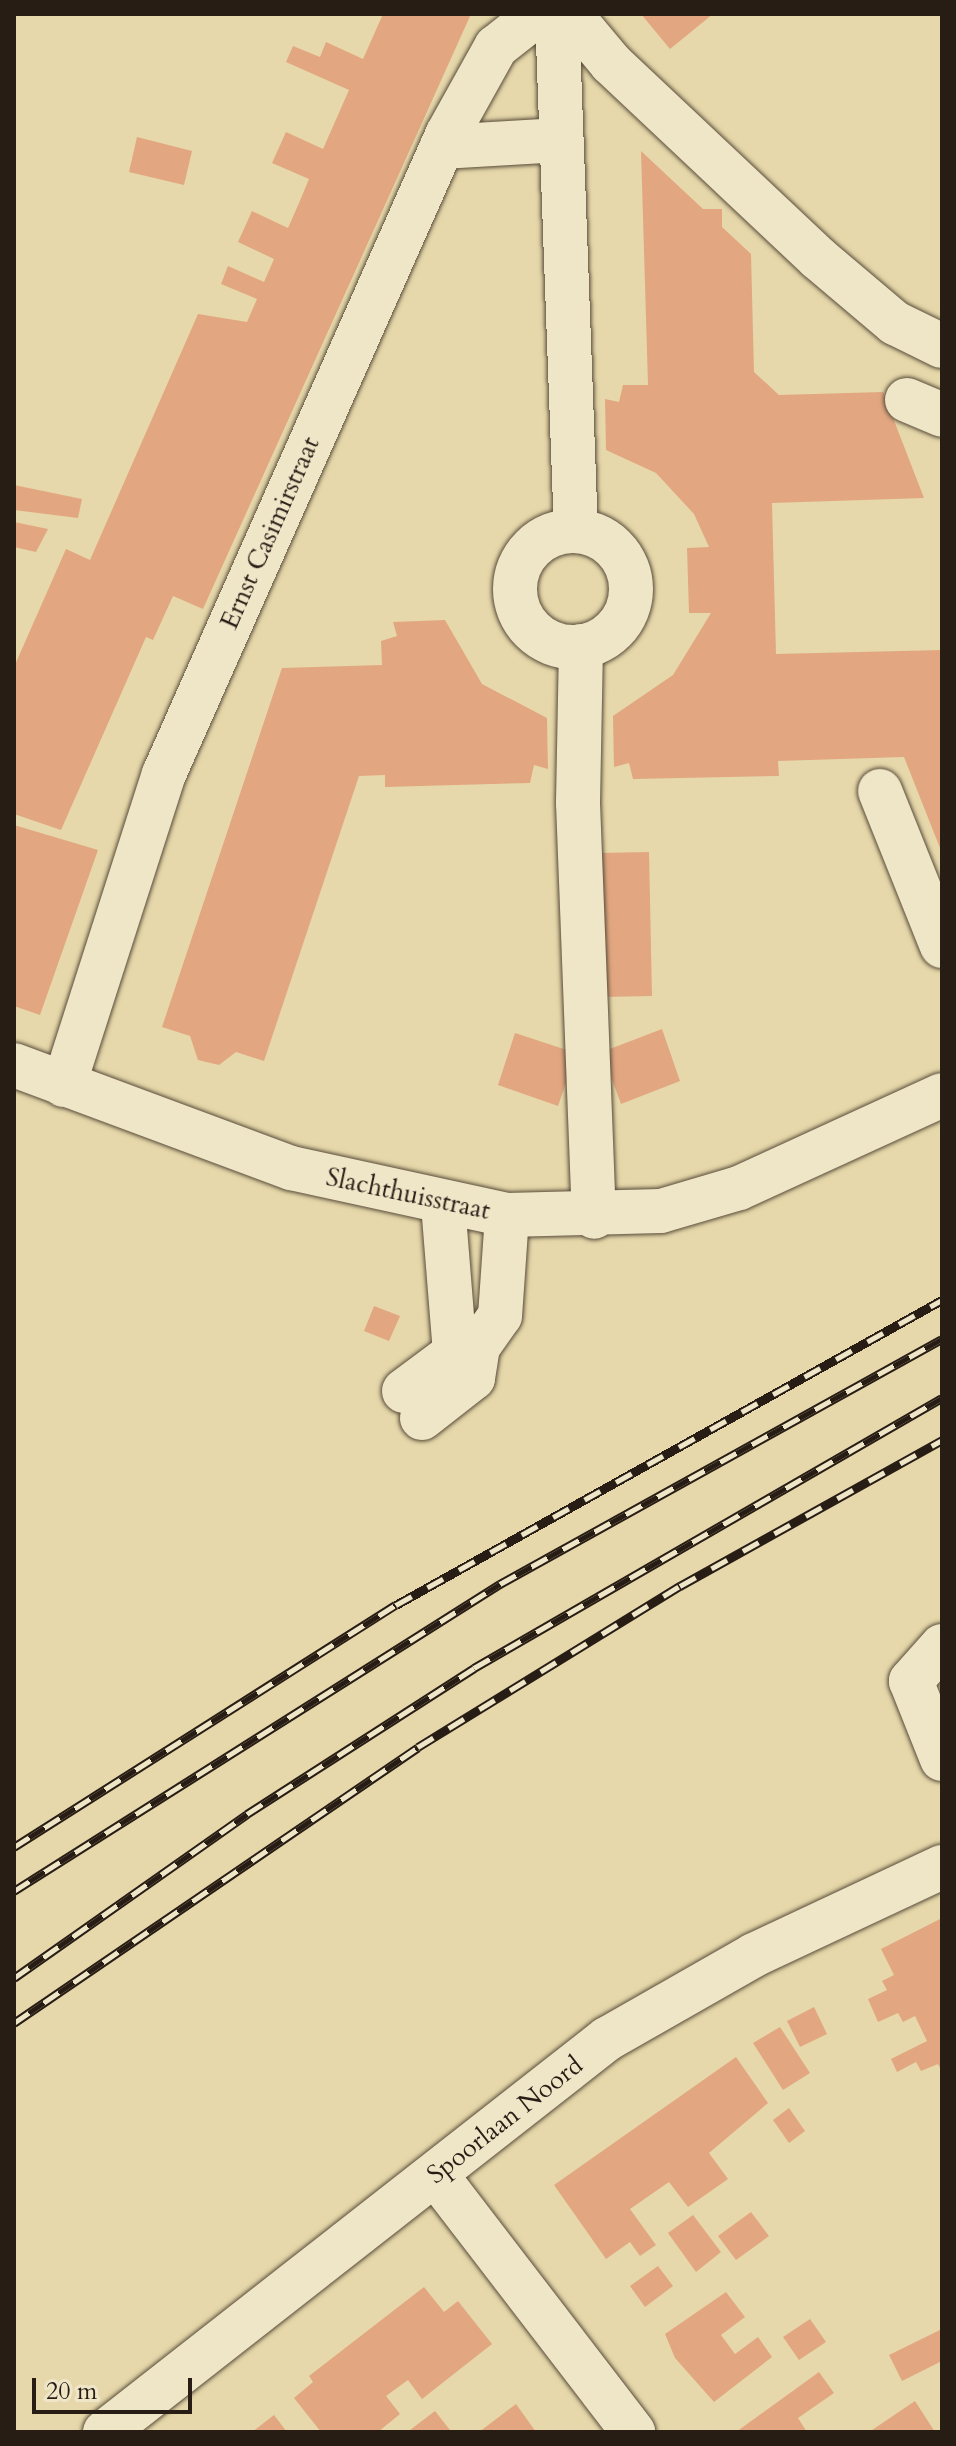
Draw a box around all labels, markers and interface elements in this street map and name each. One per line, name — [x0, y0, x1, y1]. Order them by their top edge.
street label: Ernst Casimirstraat — [214, 432, 326, 634]
street label: Slachthuisstraat — [323, 1161, 493, 1227]
street label: Spoorlaan Noord — [421, 2050, 589, 2190]
scale bar — [36, 2362, 196, 2412]
text: 20 m — [46, 2375, 97, 2408]

